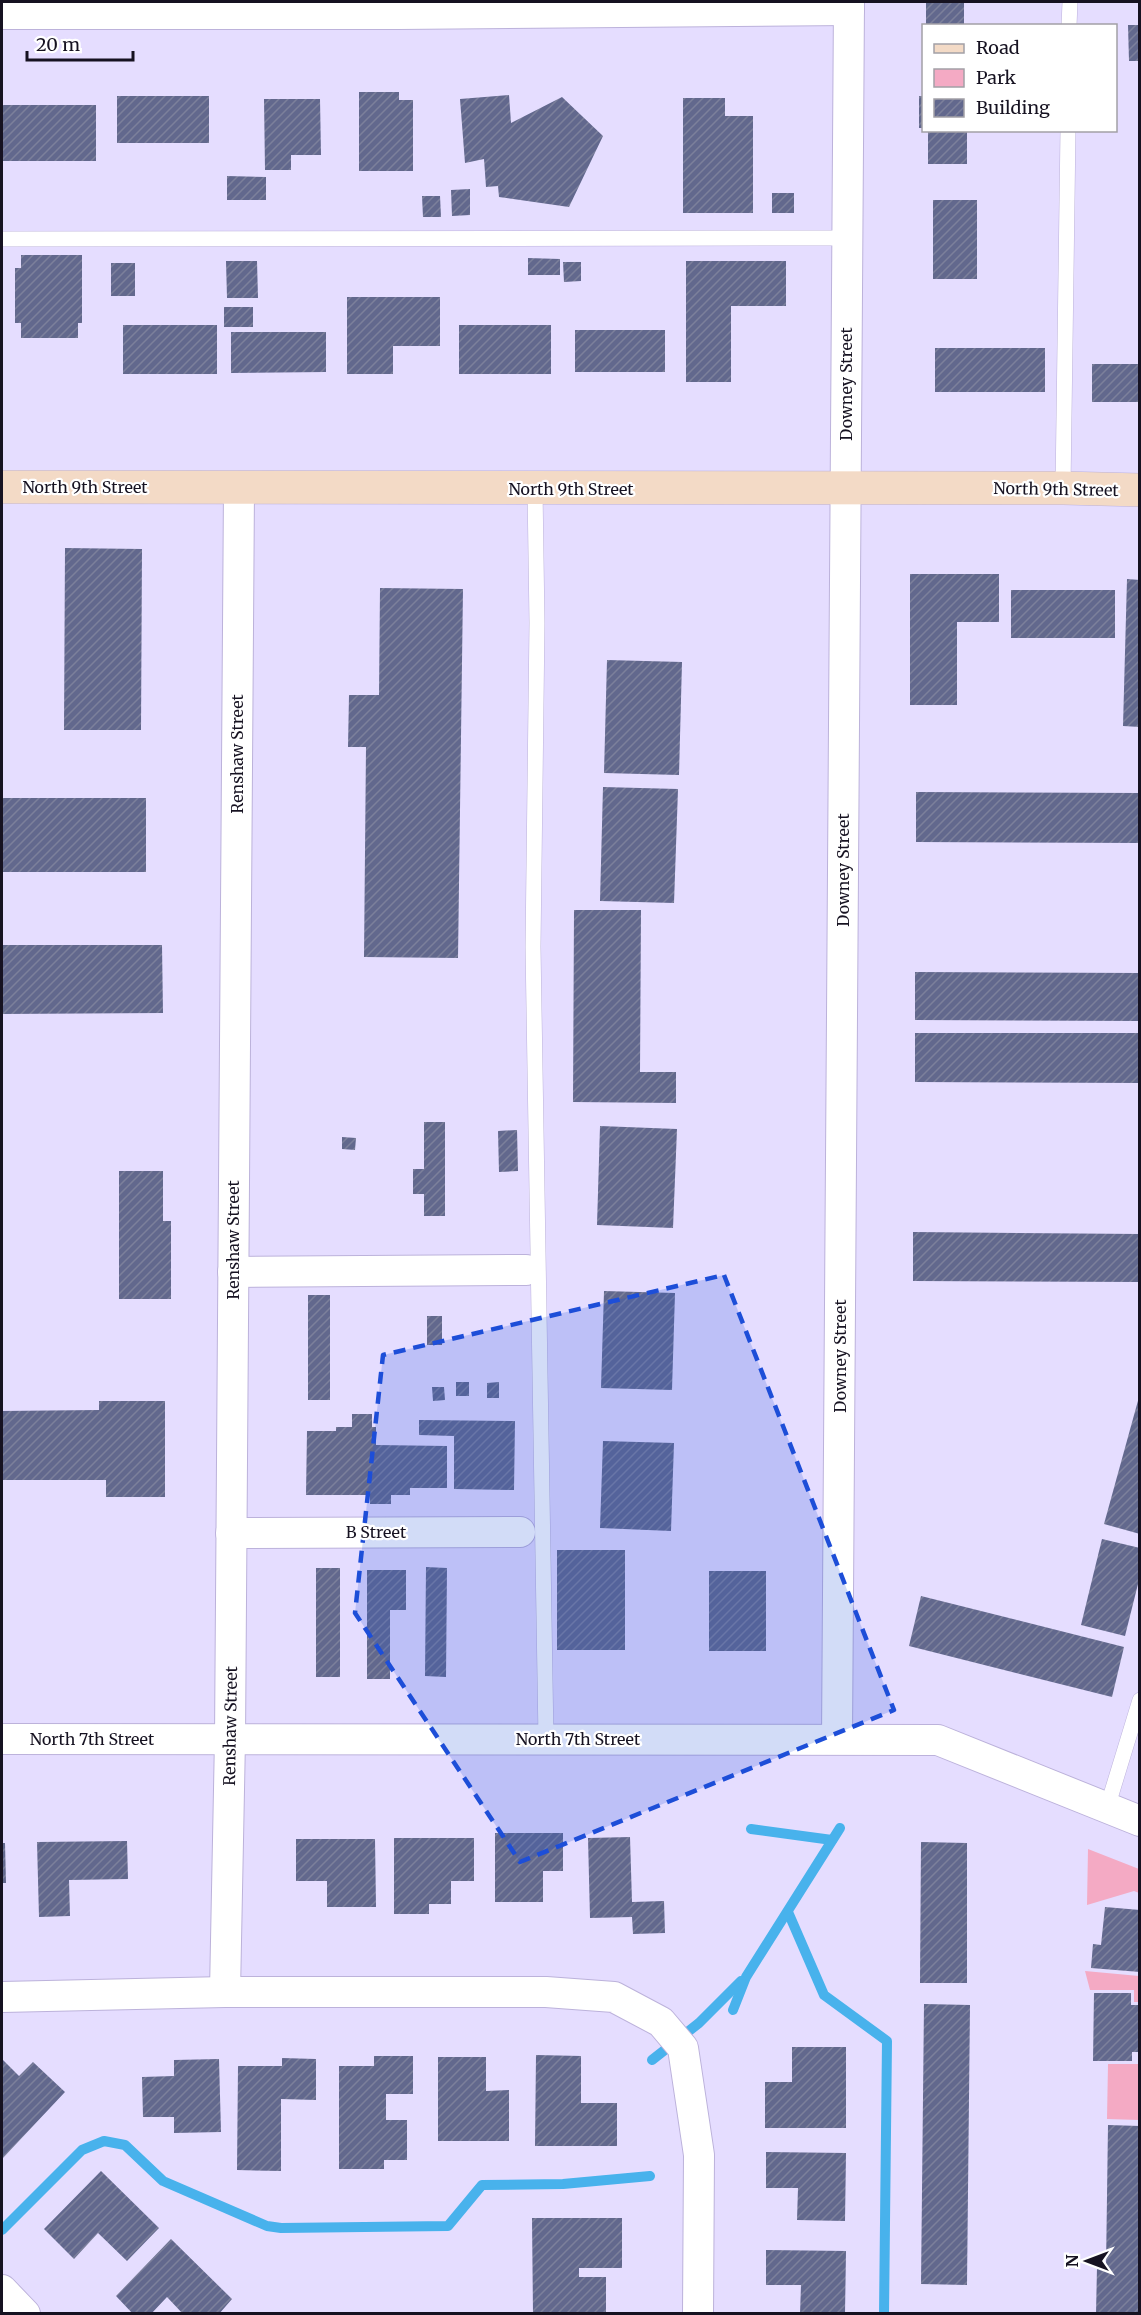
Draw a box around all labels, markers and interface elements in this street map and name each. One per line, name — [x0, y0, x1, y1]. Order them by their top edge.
scale bar — [27, 24, 134, 62]
legend — [922, 24, 1117, 132]
text: 20 m — [36, 33, 80, 56]
text: Road — [976, 36, 1020, 59]
text: Park — [976, 66, 1017, 89]
text: Building — [976, 96, 1050, 119]
street label: Downey Street — [836, 327, 856, 441]
street label: North 9th Street — [22, 477, 148, 497]
street label: North 9th Street — [993, 478, 1120, 500]
street label: North 9th Street — [508, 479, 634, 499]
street label: Renshaw Street — [227, 693, 247, 814]
street label: Downey Street — [833, 813, 853, 927]
street label: Renshaw Street — [223, 1179, 243, 1300]
street label: Downey Street — [830, 1299, 850, 1413]
street label: B Street — [346, 1522, 407, 1542]
street label: Renshaw Street — [219, 1665, 241, 1786]
street label: North 7th Street — [30, 1729, 155, 1749]
street label: North 7th Street — [516, 1729, 641, 1749]
north arrow — [1057, 2231, 1117, 2291]
text: N — [1062, 2254, 1082, 2267]

